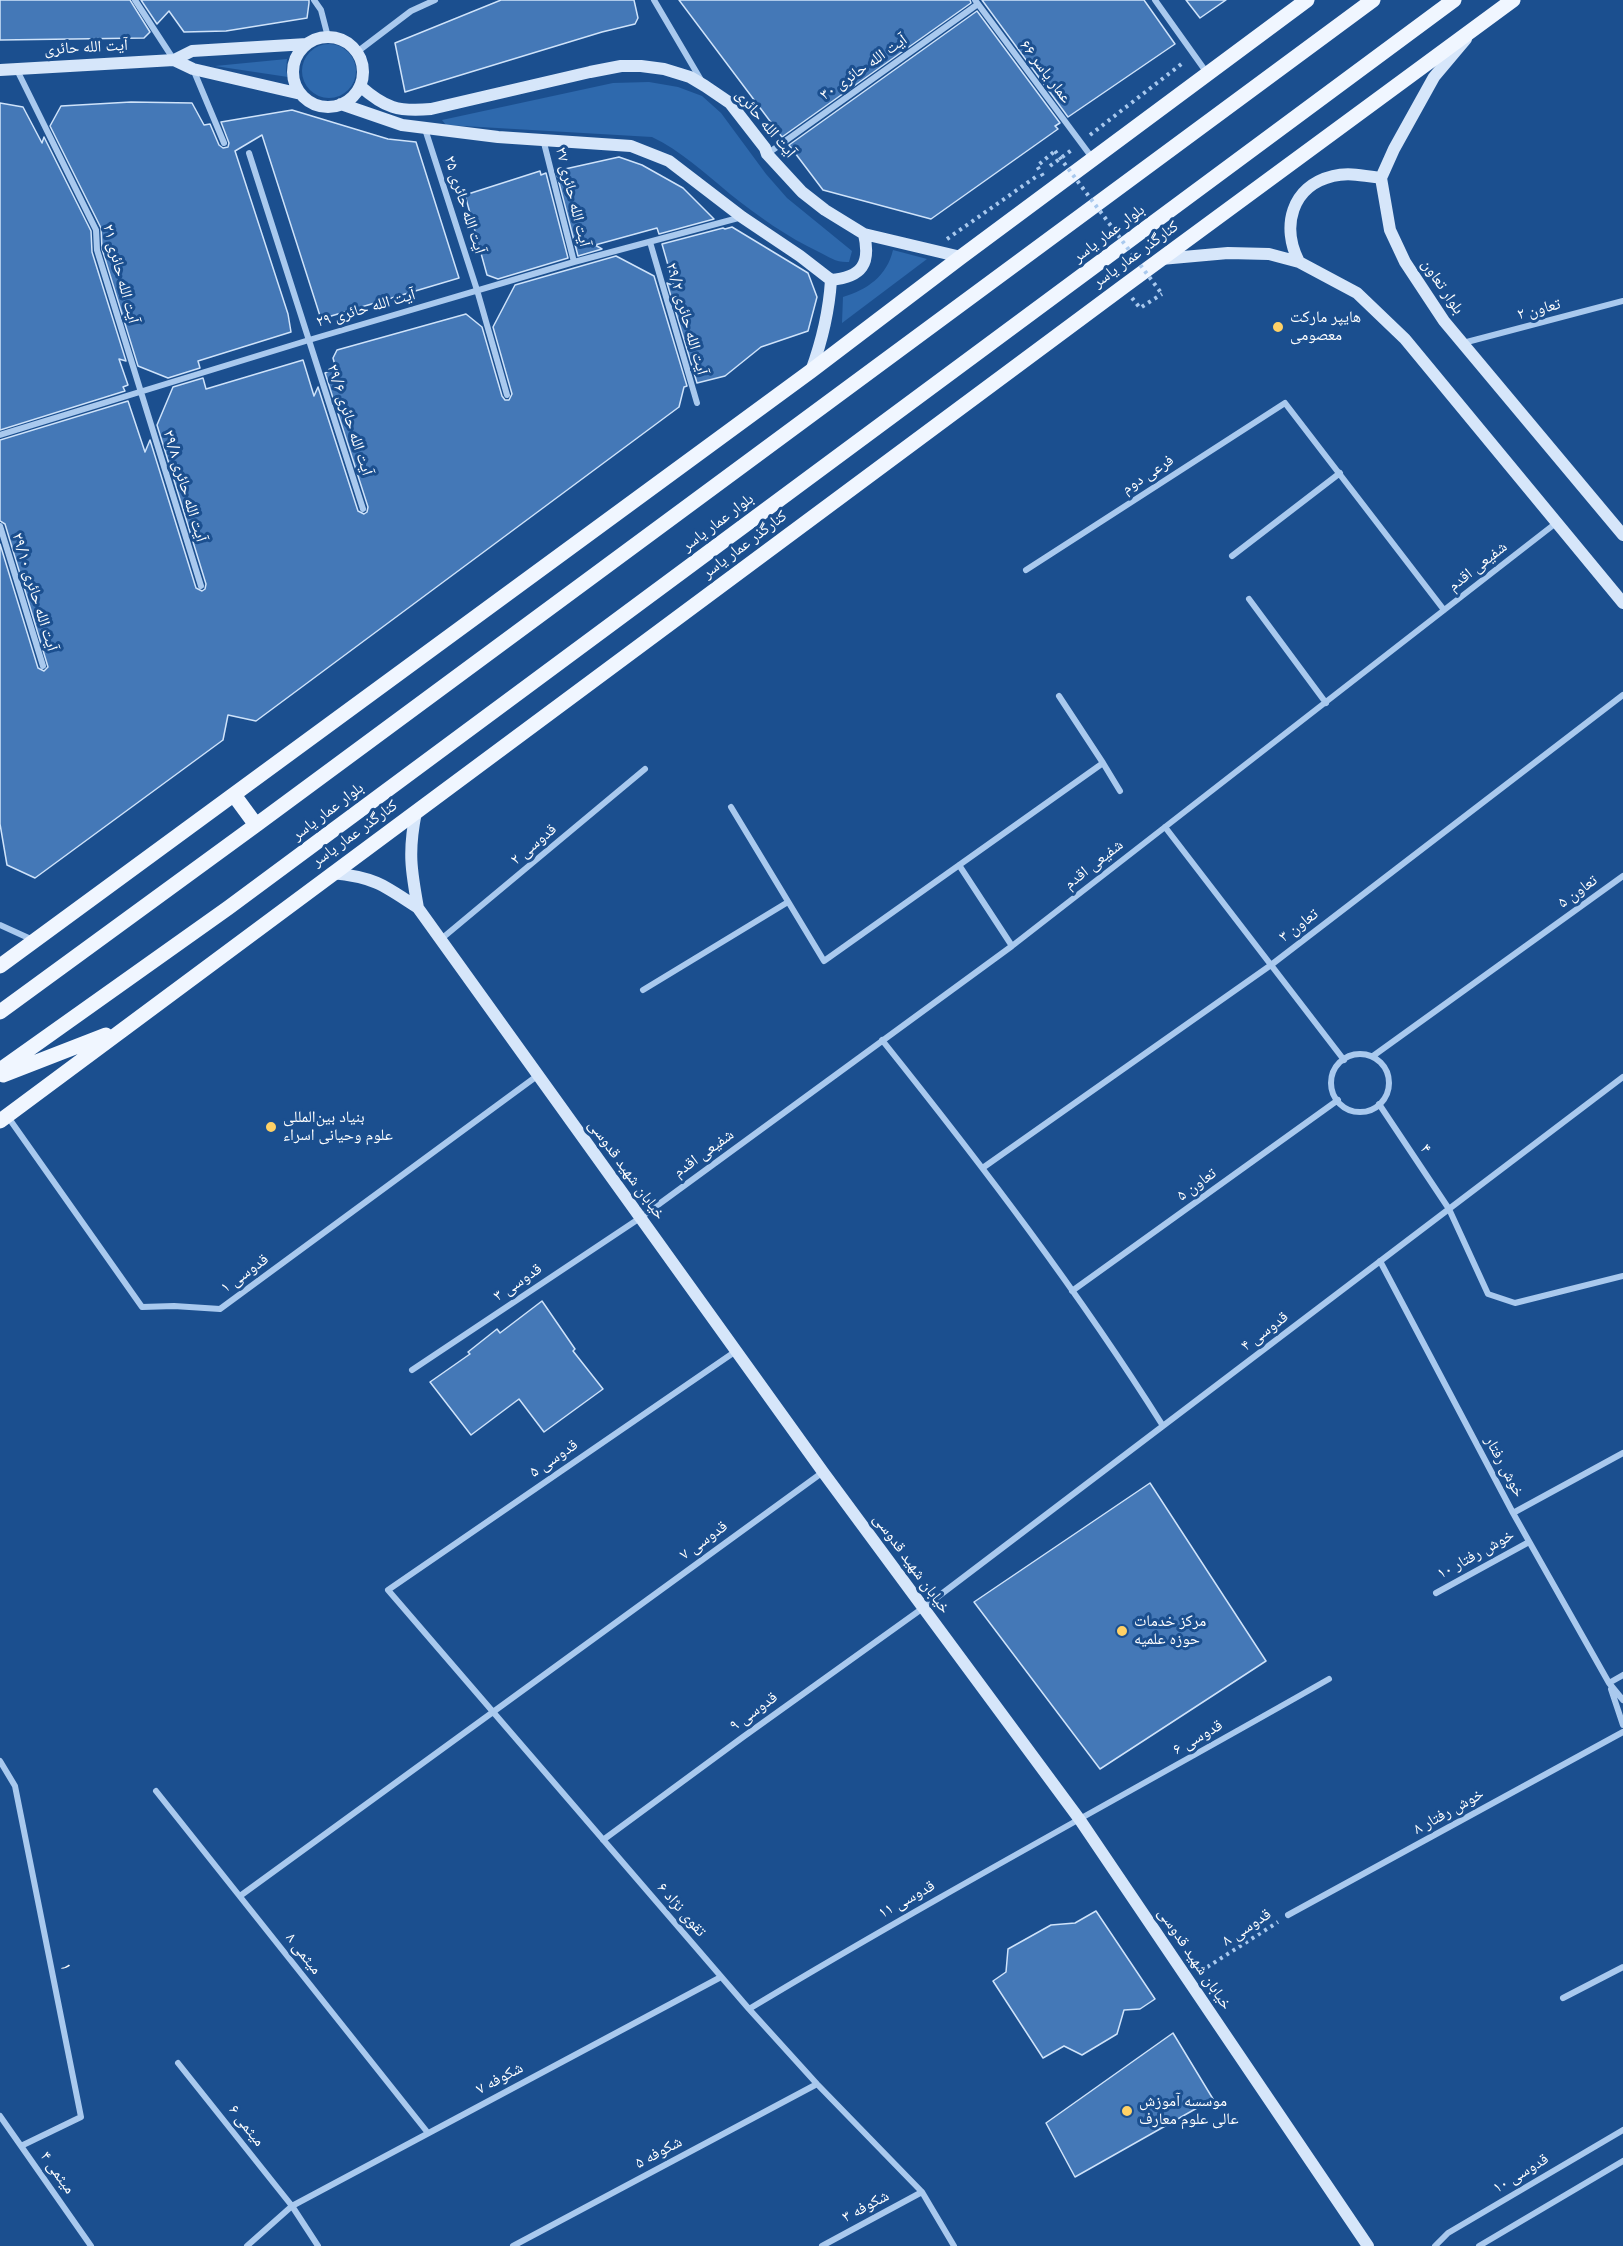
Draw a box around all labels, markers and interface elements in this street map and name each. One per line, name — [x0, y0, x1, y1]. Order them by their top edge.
street label: آیت الله حائری ۳۰ — [817, 31, 911, 105]
street label: آیت الله حائری — [44, 36, 128, 60]
street label: عمار یاسر ۶۶ — [1015, 37, 1075, 107]
street label: آیت الله حائری — [731, 86, 799, 162]
street label: آیت الله حائری ۲۷ — [550, 145, 594, 249]
street label: آیت الله حائری ۲۵ — [439, 154, 489, 256]
street label: بلوار عمار یاسر — [1069, 201, 1149, 267]
street label: کنارگذر عمار یاسر — [1089, 217, 1183, 293]
street label: آیت الله حائری ۲۱ — [98, 222, 142, 326]
street label: بلوار تعاون — [1416, 256, 1468, 318]
street label: آیت الله حائری ۲۹/۲ — [661, 261, 711, 377]
street label: آیت الله حائری ۲۹ — [314, 286, 418, 332]
street label: تعاون ۲ — [1515, 295, 1563, 325]
place label: هایپر مارکت معصومی — [1290, 308, 1361, 346]
marker: هایپر مارکت معصومی — [1271, 320, 1285, 334]
street label: آیت الله حائری ۲۹/۶ — [322, 362, 376, 478]
street label: آیت الله حائری ۲۹/۸ — [158, 428, 210, 544]
street label: فرعی دوم — [1118, 451, 1178, 499]
street label: بلوار عمار یاسر — [678, 490, 758, 556]
street label: کنارگذر عمار یاسر — [699, 507, 791, 583]
street label: آیت الله حائری ۲۹/۱۰ — [7, 530, 61, 654]
street label: شفیعی اقدم — [1445, 538, 1511, 596]
street label: بلوار عمار یاسر — [288, 779, 368, 845]
street label: کنارگذر عمار یاسر — [308, 796, 402, 872]
street label: قدوسی ۲ — [507, 820, 561, 870]
street label: شفیعی اقدم — [1061, 836, 1127, 894]
street label: تعاون ۵ — [1554, 871, 1602, 913]
street label: تعاون ۳ — [1276, 905, 1322, 947]
place label: بنیاد بین‌المللی علوم وحیانی اسراء — [283, 1108, 393, 1146]
street label: خیابان شهید قدوسی — [583, 1116, 669, 1224]
marker: بنیاد بین‌المللی علوم وحیانی اسراء — [264, 1120, 278, 1134]
street label: شفیعی اقدم — [670, 1126, 738, 1182]
street label: ۴ — [1415, 1141, 1435, 1157]
street label: تعاون ۵ — [1173, 1164, 1221, 1206]
street label: قدوسی ۱ — [217, 1250, 273, 1298]
street label: قدوسی ۳ — [490, 1260, 546, 1306]
street label: قدوسی ۴ — [1237, 1308, 1293, 1356]
street label: خوش رفتار — [1480, 1433, 1528, 1501]
street label: قدوسی ۵ — [526, 1436, 582, 1482]
street label: خیابان شهید قدوسی — [868, 1510, 954, 1618]
street label: قدوسی ۷ — [676, 1517, 732, 1565]
street label: خوش رفتار ۱۰ — [1434, 1526, 1518, 1584]
place label: مرکز خدمات حوزه علمیه — [1134, 1612, 1206, 1650]
marker: مرکز خدمات حوزه علمیه — [1115, 1624, 1129, 1638]
street label: قدوسی ۹ — [726, 1688, 782, 1736]
street label: قدوسی ۶ — [1170, 1716, 1226, 1760]
street label: خوش رفتار ۸ — [1410, 1785, 1488, 1839]
street label: قدوسی ۱۱ — [875, 1877, 939, 1923]
street label: تقوی نژاد ۶ — [652, 1879, 710, 1941]
street label: خیابان شهید قدوسی — [1153, 1904, 1235, 2014]
street label: قدوسی ۸ — [1219, 1905, 1275, 1951]
street label: میثمی ۸ — [281, 1929, 325, 1979]
street label: ۱ — [55, 1962, 75, 1972]
street label: شکوفه ۷ — [473, 2059, 527, 2099]
place label: موسسه آموزش عالی علوم معارف — [1139, 2092, 1238, 2130]
street label: میثمی ۶ — [224, 2101, 268, 2151]
marker: موسسه آموزش عالی علوم معارف — [1120, 2104, 1134, 2118]
street label: شکوفه ۵ — [632, 2133, 686, 2173]
street label: میثمی ۴ — [35, 2148, 79, 2198]
street label: قدوسی ۱۰ — [1490, 2150, 1552, 2198]
street label: شکوفه ۳ — [839, 2187, 893, 2227]

